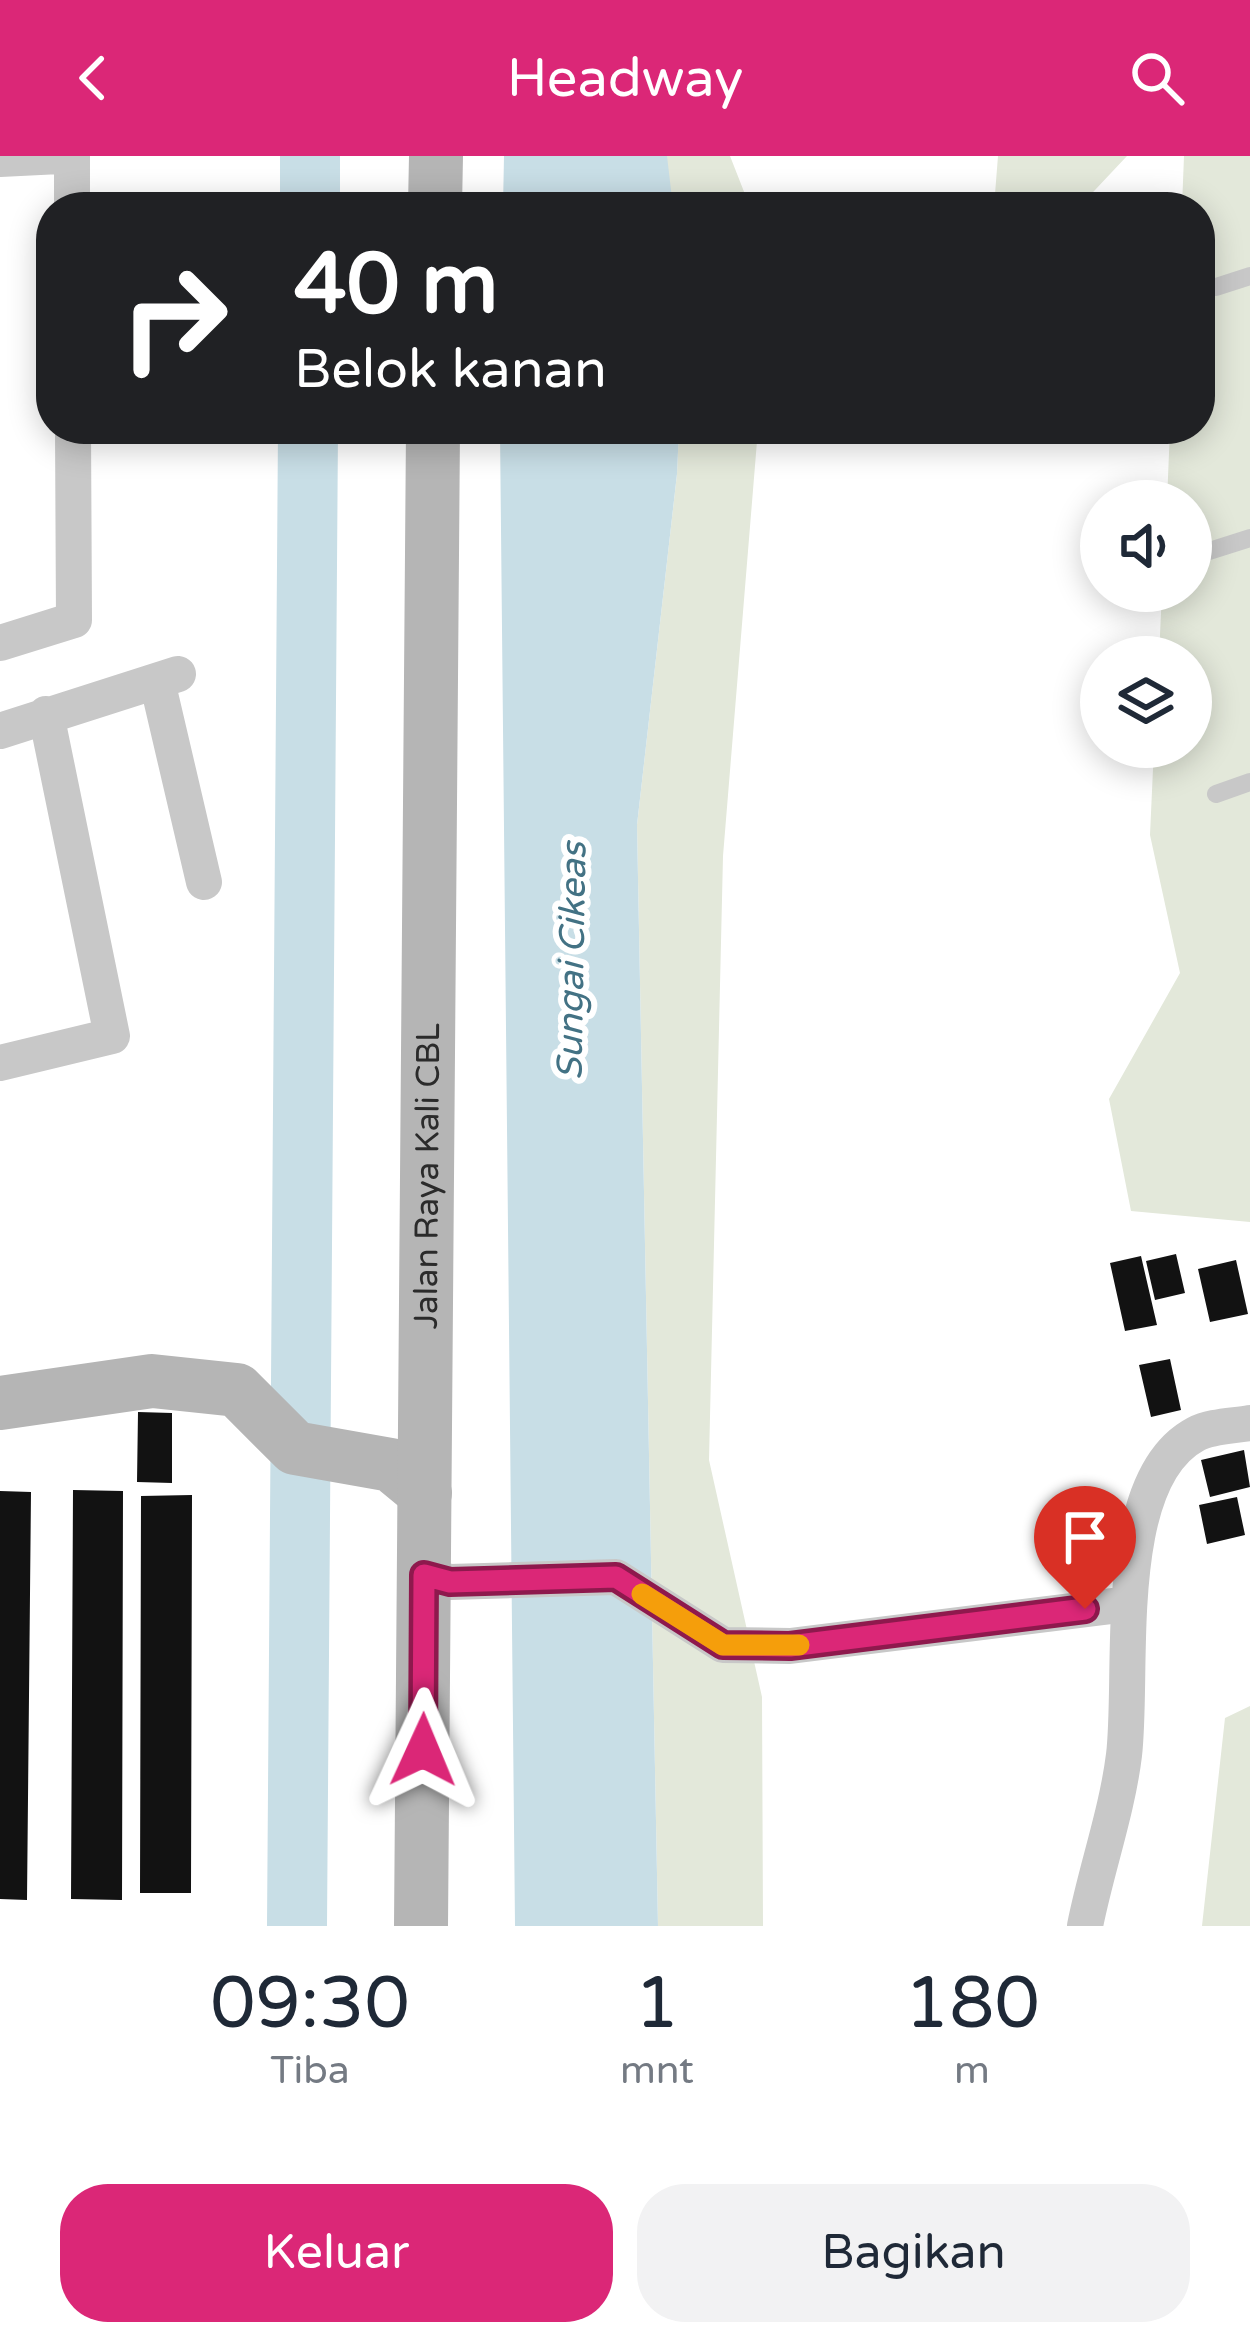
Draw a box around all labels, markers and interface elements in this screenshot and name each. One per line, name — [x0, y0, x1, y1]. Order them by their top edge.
icon: back — [60, 45, 126, 111]
icon: search — [1124, 45, 1190, 111]
text: Headway — [507, 46, 743, 111]
text: 40 m — [294, 235, 498, 336]
icon: right — [96, 240, 252, 396]
text: Belok kanan — [294, 337, 607, 402]
map controls — [1080, 480, 1212, 768]
button: sound — [1080, 480, 1212, 612]
button: layers — [1080, 636, 1212, 768]
water label: Sungai Cikeas — [548, 839, 596, 1080]
street label: Jalan Raya Kali CBL — [406, 1023, 448, 1329]
pin — [1034, 1486, 1136, 1609]
icon: arrive — [1052, 1504, 1118, 1570]
position arrow — [360, 1687, 486, 1813]
text: 09:30 — [210, 1961, 410, 2048]
text: 1 — [634, 1961, 680, 2048]
text: 180 — [904, 1961, 1040, 2048]
text: Tiba — [270, 2047, 350, 2094]
text: mnt — [620, 2047, 694, 2094]
text: m — [954, 2047, 990, 2094]
button: Keluar — [60, 2184, 613, 2322]
button: Bagikan — [637, 2184, 1190, 2322]

